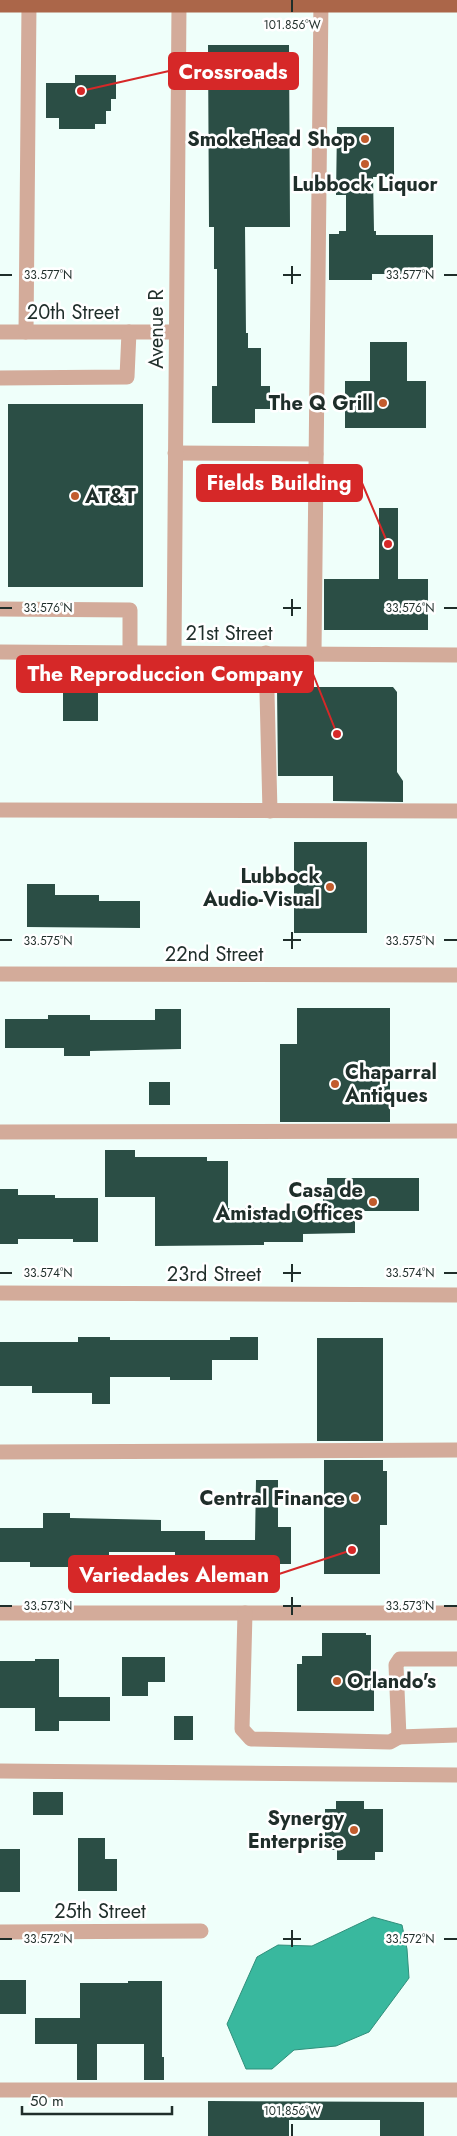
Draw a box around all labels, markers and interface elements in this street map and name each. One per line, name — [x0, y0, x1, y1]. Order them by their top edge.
text: 101.856°W — [263, 16, 321, 34]
callout: Crossroads — [169, 53, 298, 89]
text: Crossroads — [178, 57, 288, 87]
place label: SmokeHead Shop — [187, 125, 355, 154]
marker: SmokeHead Shop — [359, 133, 371, 145]
marker: Lubbock Liquor — [359, 158, 371, 170]
place label: Lubbock Liquor — [292, 170, 439, 199]
text: 33.577°N — [24, 266, 72, 284]
text: 33.577°N — [386, 266, 434, 284]
street label: Avenue R — [142, 289, 171, 369]
street label: 20th Street — [27, 298, 119, 327]
place label: The Q Grill — [269, 389, 373, 418]
marker: The Q Grill — [377, 397, 389, 409]
callout: Fields Building — [197, 465, 362, 501]
text: Fields Building — [206, 468, 352, 498]
place label: AT&T — [84, 482, 137, 511]
marker: AT&T — [69, 490, 81, 502]
text: 33.576°N — [23, 599, 73, 617]
text: 33.576°N — [385, 599, 435, 617]
street label: 21st Street — [186, 619, 273, 648]
callout: The Reproduccion Company — [17, 656, 313, 692]
text: The Reproduccion Company — [27, 659, 304, 689]
place label: Lubbock Audio-Visual — [202, 862, 320, 914]
marker: Lubbock Audio-Visual — [324, 881, 336, 893]
text: 33.575°N — [24, 932, 73, 950]
text: 33.575°N — [386, 932, 435, 950]
street label: 22nd Street — [165, 940, 263, 969]
place label: Chaparral Antiques — [344, 1058, 437, 1110]
marker: Chaparral Antiques — [329, 1078, 341, 1090]
place label: Casa de Amistad Offices — [215, 1176, 363, 1228]
marker: Casa de Amistad Offices — [367, 1196, 379, 1208]
street label: 23rd Street — [167, 1260, 261, 1289]
text: 33.574°N — [23, 1264, 73, 1282]
text: 33.574°N — [385, 1264, 435, 1282]
place label: Central Finance — [200, 1484, 345, 1513]
marker: Central Finance — [349, 1492, 361, 1504]
callout: Variedades Aleman — [69, 1556, 279, 1592]
text: Variedades Aleman — [78, 1560, 269, 1590]
text: 33.573°N — [24, 1597, 72, 1615]
text: 33.573°N — [386, 1597, 434, 1615]
place label: Orlando's — [347, 1667, 436, 1696]
marker: Orlando's — [331, 1675, 343, 1687]
place label: Synergy Enterprise — [248, 1804, 345, 1856]
marker: Synergy Enterprise — [348, 1824, 360, 1836]
street label: 25th Street — [54, 1897, 146, 1926]
text: 33.572°N — [23, 1930, 73, 1948]
text: 33.572°N — [385, 1930, 435, 1948]
scale bar — [22, 2084, 172, 2116]
text: 50 m — [30, 2090, 64, 2112]
text: 101.856°W — [263, 2102, 321, 2120]

